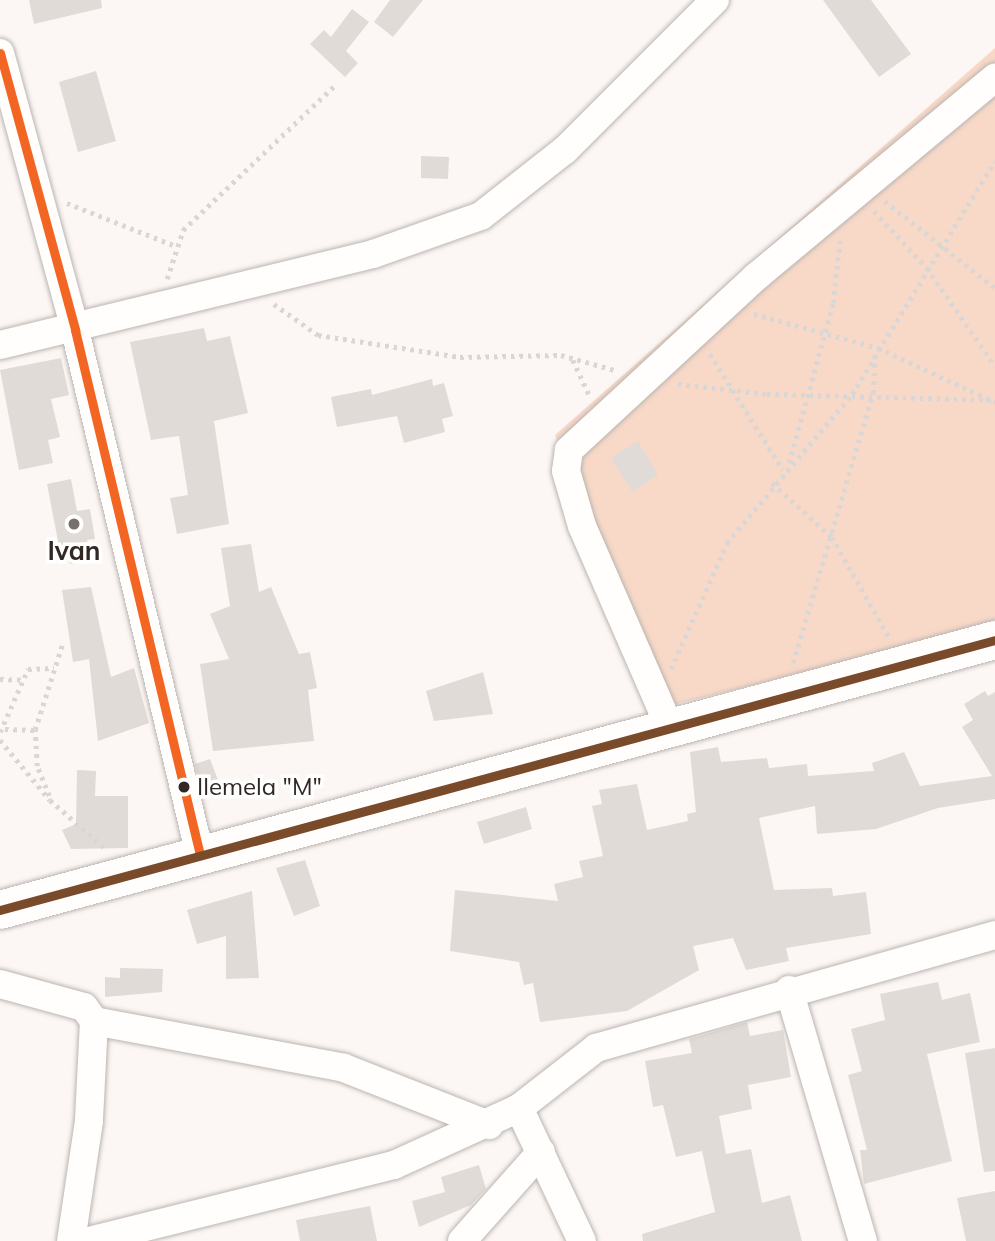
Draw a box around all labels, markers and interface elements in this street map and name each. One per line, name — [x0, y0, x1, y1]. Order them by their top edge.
marker: Ivan — [66, 516, 82, 532]
place label: Ivan — [47, 535, 101, 567]
place label: Ilemela "M" — [197, 773, 322, 801]
marker: Ilemela "M" — [177, 780, 191, 794]

